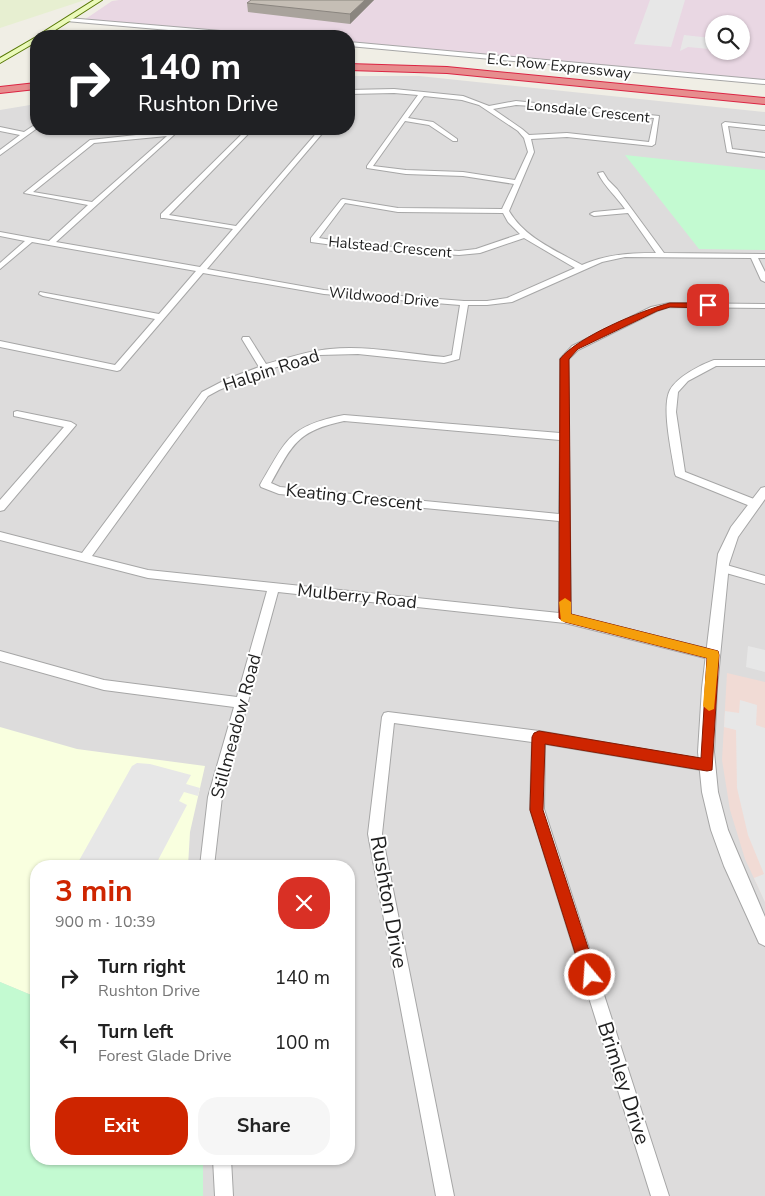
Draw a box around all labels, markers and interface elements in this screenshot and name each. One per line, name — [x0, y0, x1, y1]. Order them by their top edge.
map controls — [705, 15, 750, 60]
button: search — [705, 15, 750, 60]
text: 140 m — [138, 44, 241, 91]
street label: E.C. Row Expressway — [486, 48, 632, 84]
icon: right — [55, 50, 120, 115]
text: Rushton Drive — [138, 89, 278, 119]
street label: Lonsdale Crescent — [525, 95, 652, 128]
street label: Halstead Crescent — [328, 232, 453, 262]
street label: Wildwood Drive — [328, 282, 440, 312]
pin — [687, 284, 729, 326]
icon: arrive — [694, 291, 722, 319]
street label: Halpin Road — [220, 343, 322, 397]
street label: Keating Crescent — [285, 478, 424, 516]
street label: Mulberry Road — [296, 578, 418, 614]
street label: Stillmeadow Road — [205, 651, 267, 801]
street label: Rushton Drive — [364, 834, 414, 970]
text: 3 min — [55, 871, 133, 912]
button: close — [278, 877, 330, 929]
text: 900 m · 10:39 — [55, 911, 156, 933]
position arrow — [563, 948, 615, 1000]
text: Turn right — [98, 954, 185, 980]
icon: right — [55, 964, 83, 992]
text: 140 m — [275, 965, 330, 991]
text: Rushton Drive — [98, 980, 200, 1002]
street label: Brimley Drive — [591, 1018, 657, 1148]
text: Turn left — [98, 1019, 173, 1045]
icon: left — [55, 1029, 83, 1057]
text: 100 m — [275, 1030, 330, 1056]
text: Forest Glade Drive — [98, 1045, 232, 1067]
button: Exit — [55, 1097, 188, 1155]
button: Share — [198, 1097, 330, 1155]

